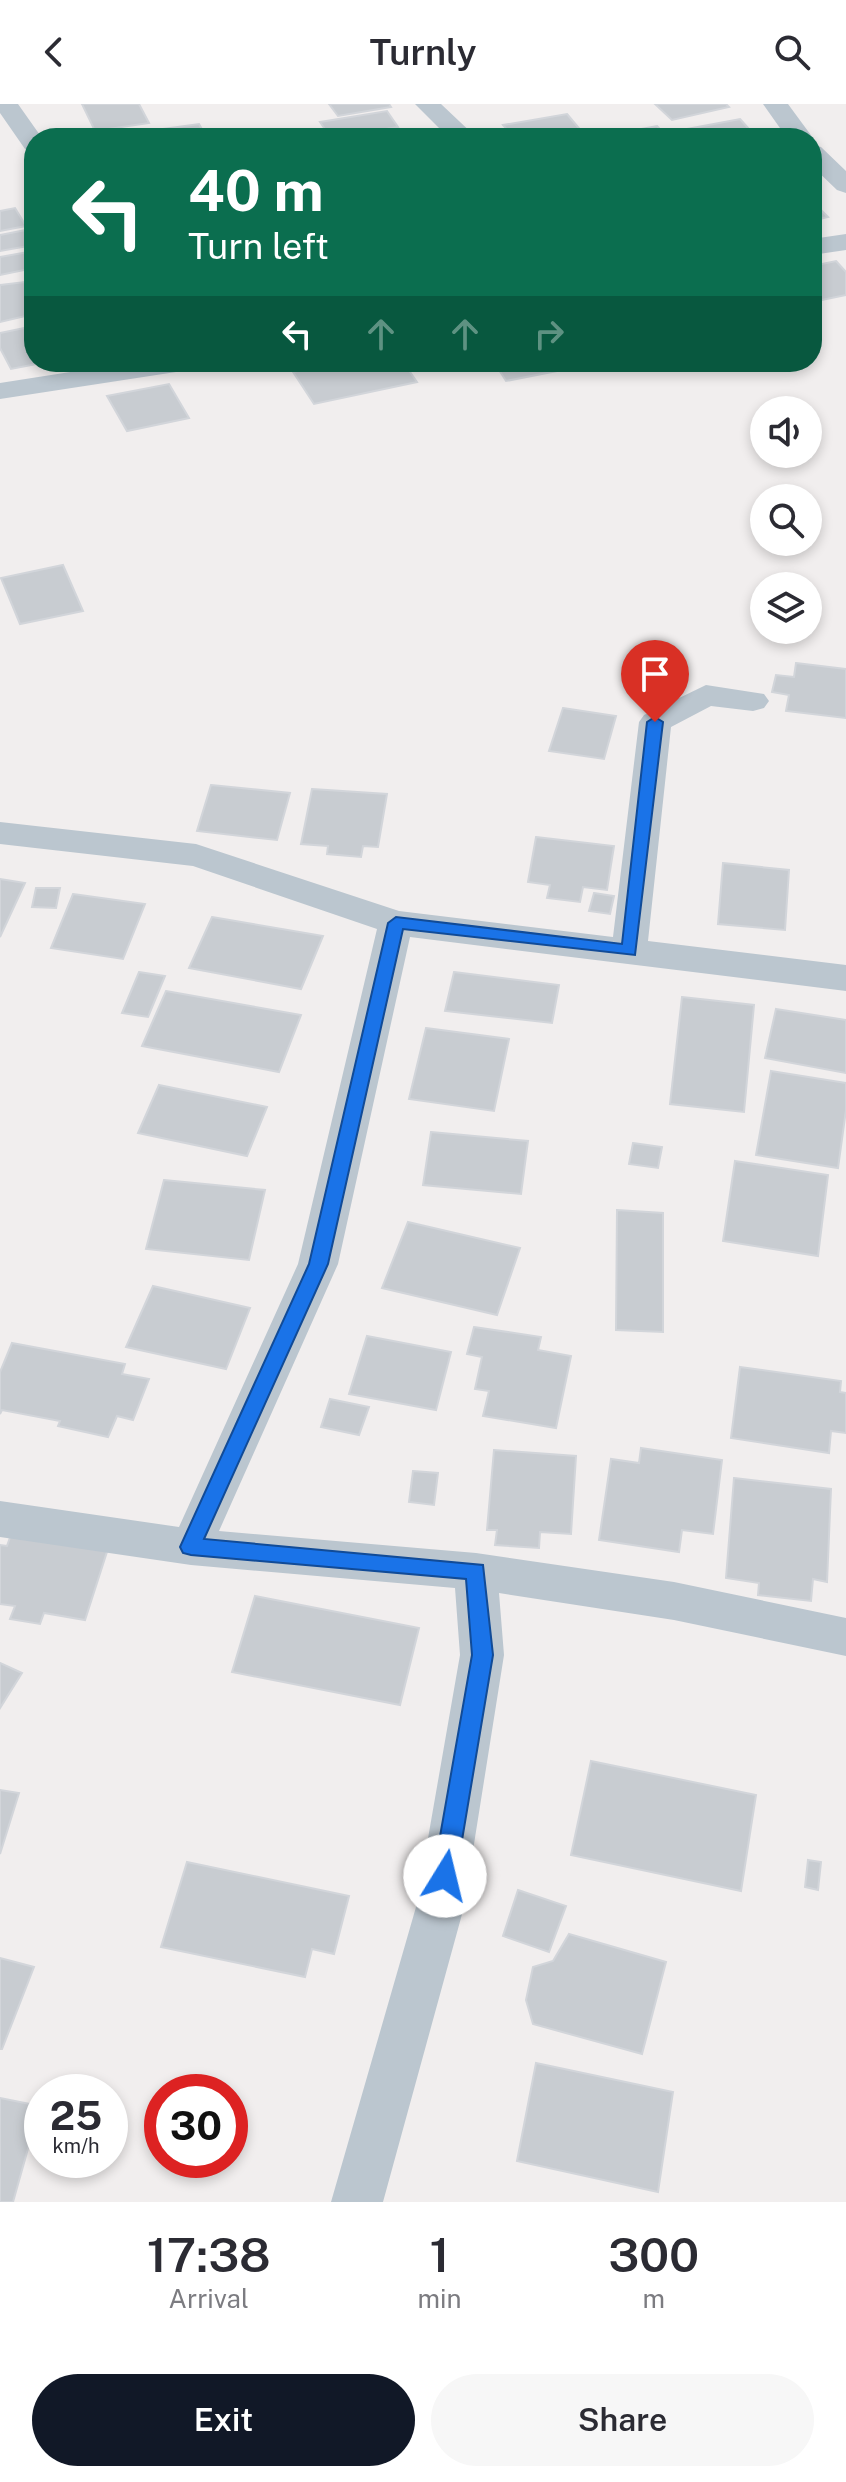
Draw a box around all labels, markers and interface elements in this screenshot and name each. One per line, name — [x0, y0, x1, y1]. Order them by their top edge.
icon: back — [32, 30, 76, 74]
icon: search — [770, 30, 814, 74]
text: Turnly — [369, 31, 477, 73]
text: 40 m — [188, 158, 324, 224]
icon: left — [56, 160, 160, 264]
text: Turn left — [188, 225, 329, 267]
icon: left — [275, 312, 319, 356]
icon: ahead — [359, 312, 403, 356]
icon: ahead — [443, 312, 487, 356]
icon: right — [527, 312, 571, 356]
map controls — [750, 396, 822, 644]
button: sound — [750, 396, 822, 468]
button: search — [750, 484, 822, 556]
button: layers — [750, 572, 822, 644]
pin — [621, 640, 689, 722]
icon: arrive — [633, 652, 677, 696]
position arrow — [403, 1834, 487, 1918]
speed limit sign: 30 — [144, 2074, 248, 2178]
text: 25 — [50, 2092, 102, 2139]
text: km/h — [52, 2134, 100, 2158]
text: 17:38 — [147, 2226, 271, 2283]
text: 1 — [429, 2226, 450, 2283]
text: 300 — [608, 2226, 699, 2283]
text: Arrival — [169, 2283, 249, 2314]
text: min — [417, 2283, 462, 2314]
text: m — [643, 2283, 665, 2314]
button: Exit — [32, 2374, 415, 2466]
button: Share — [431, 2374, 814, 2466]

